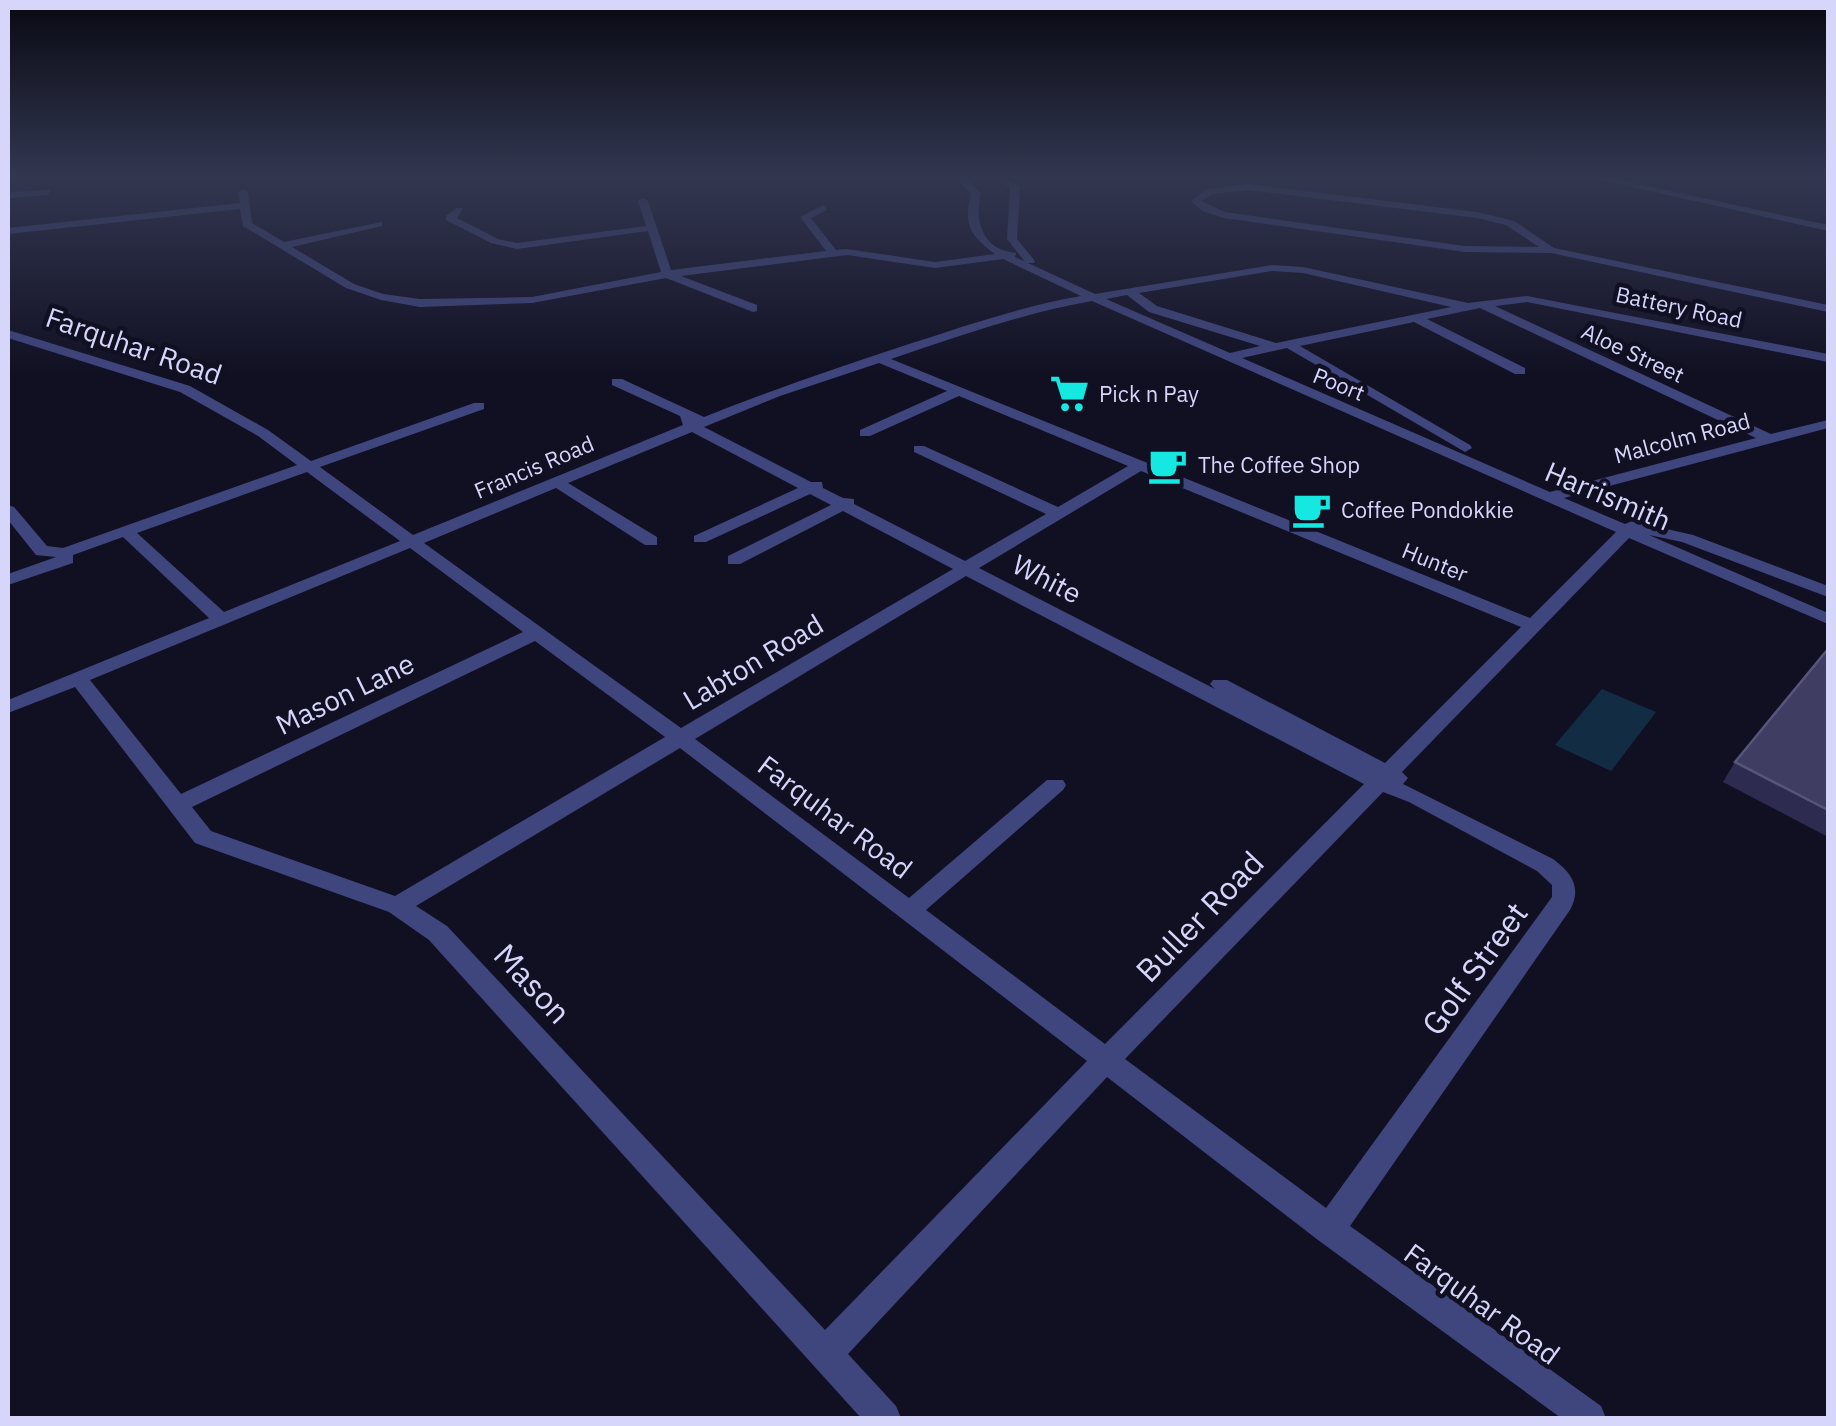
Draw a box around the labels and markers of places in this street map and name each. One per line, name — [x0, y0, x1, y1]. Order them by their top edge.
supermarket icon: Pick n Pay — [1048, 373, 1090, 415]
place label: Pick n Pay — [1099, 379, 1199, 408]
cafe icon: The Coffee Shop — [1147, 444, 1189, 486]
place label: The Coffee Shop — [1198, 450, 1360, 479]
cafe icon: Coffee Pondokkie — [1290, 489, 1332, 531]
place label: Coffee Pondokkie — [1341, 495, 1514, 524]

